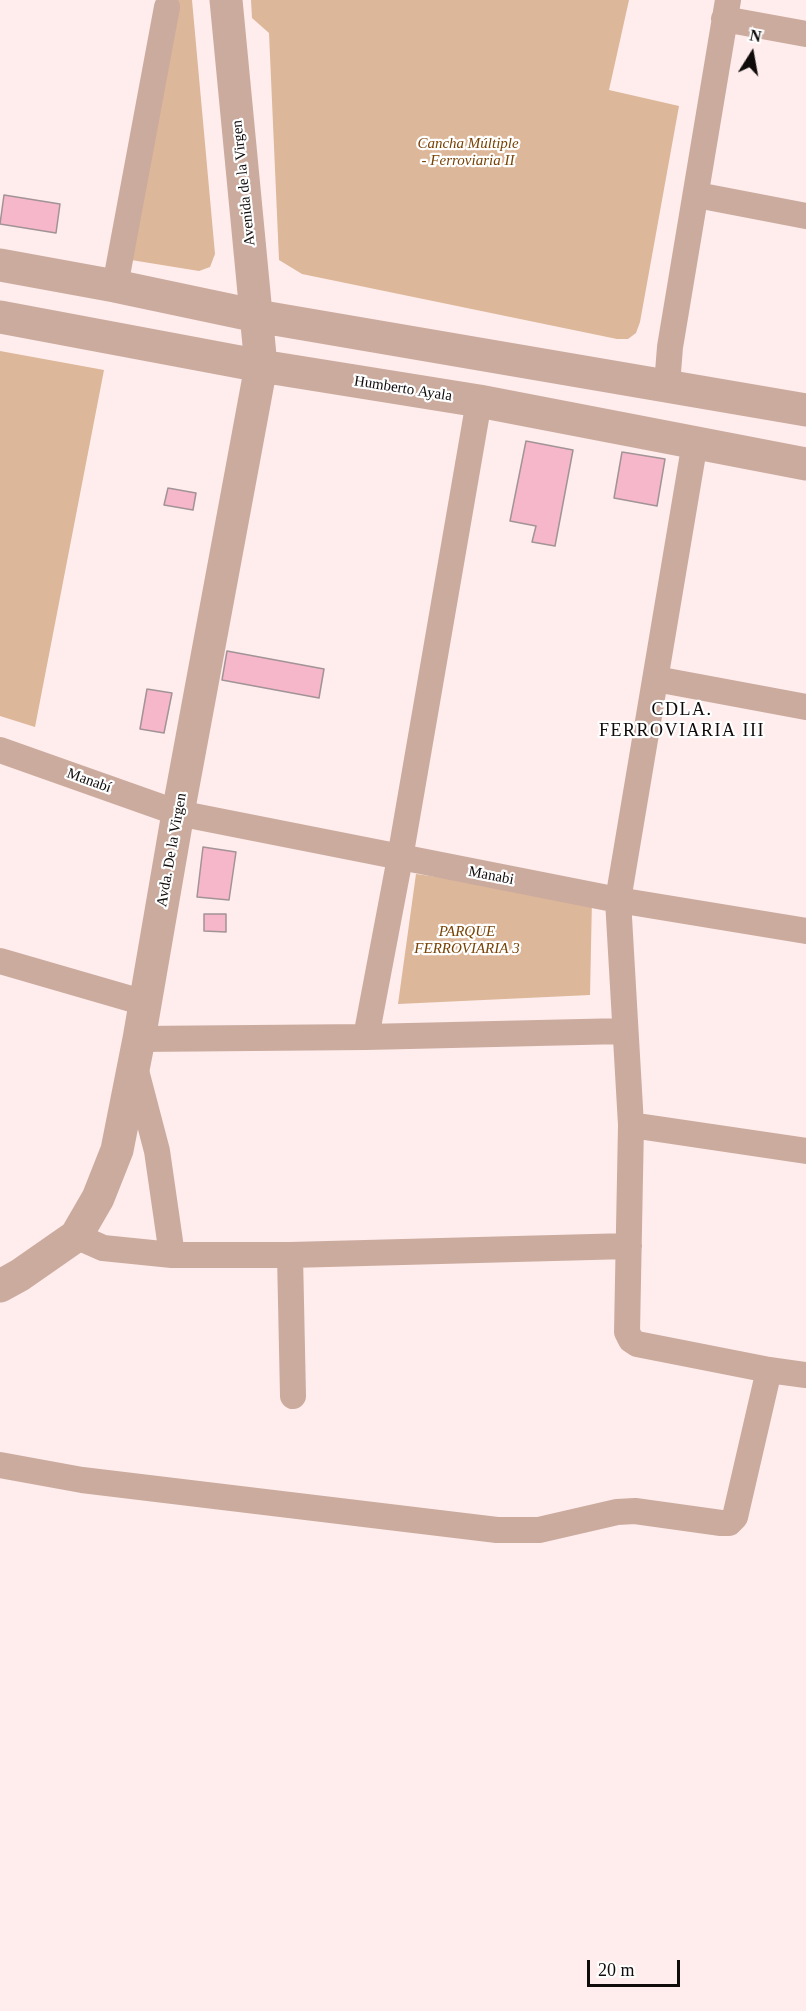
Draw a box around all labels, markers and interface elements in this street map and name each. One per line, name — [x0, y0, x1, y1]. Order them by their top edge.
north arrow — [722, 24, 782, 84]
text: N — [748, 26, 763, 45]
street label: Avenida de la Virgen — [228, 119, 260, 247]
park label: Cancha Múltiple - Ferroviaria II — [417, 135, 519, 170]
street label: Humberto Ayala — [353, 372, 453, 406]
district label: CDLA. FERROVIARIA III — [599, 699, 765, 742]
street label: Manabí — [64, 765, 114, 797]
street label: Avda. De la Virgen — [153, 792, 191, 908]
street label: Manabi — [467, 863, 515, 889]
park label: PARQUE FERROVIARIA 3 — [414, 923, 520, 958]
scale bar — [590, 1948, 683, 1986]
text: 20 m — [598, 1960, 635, 1980]

